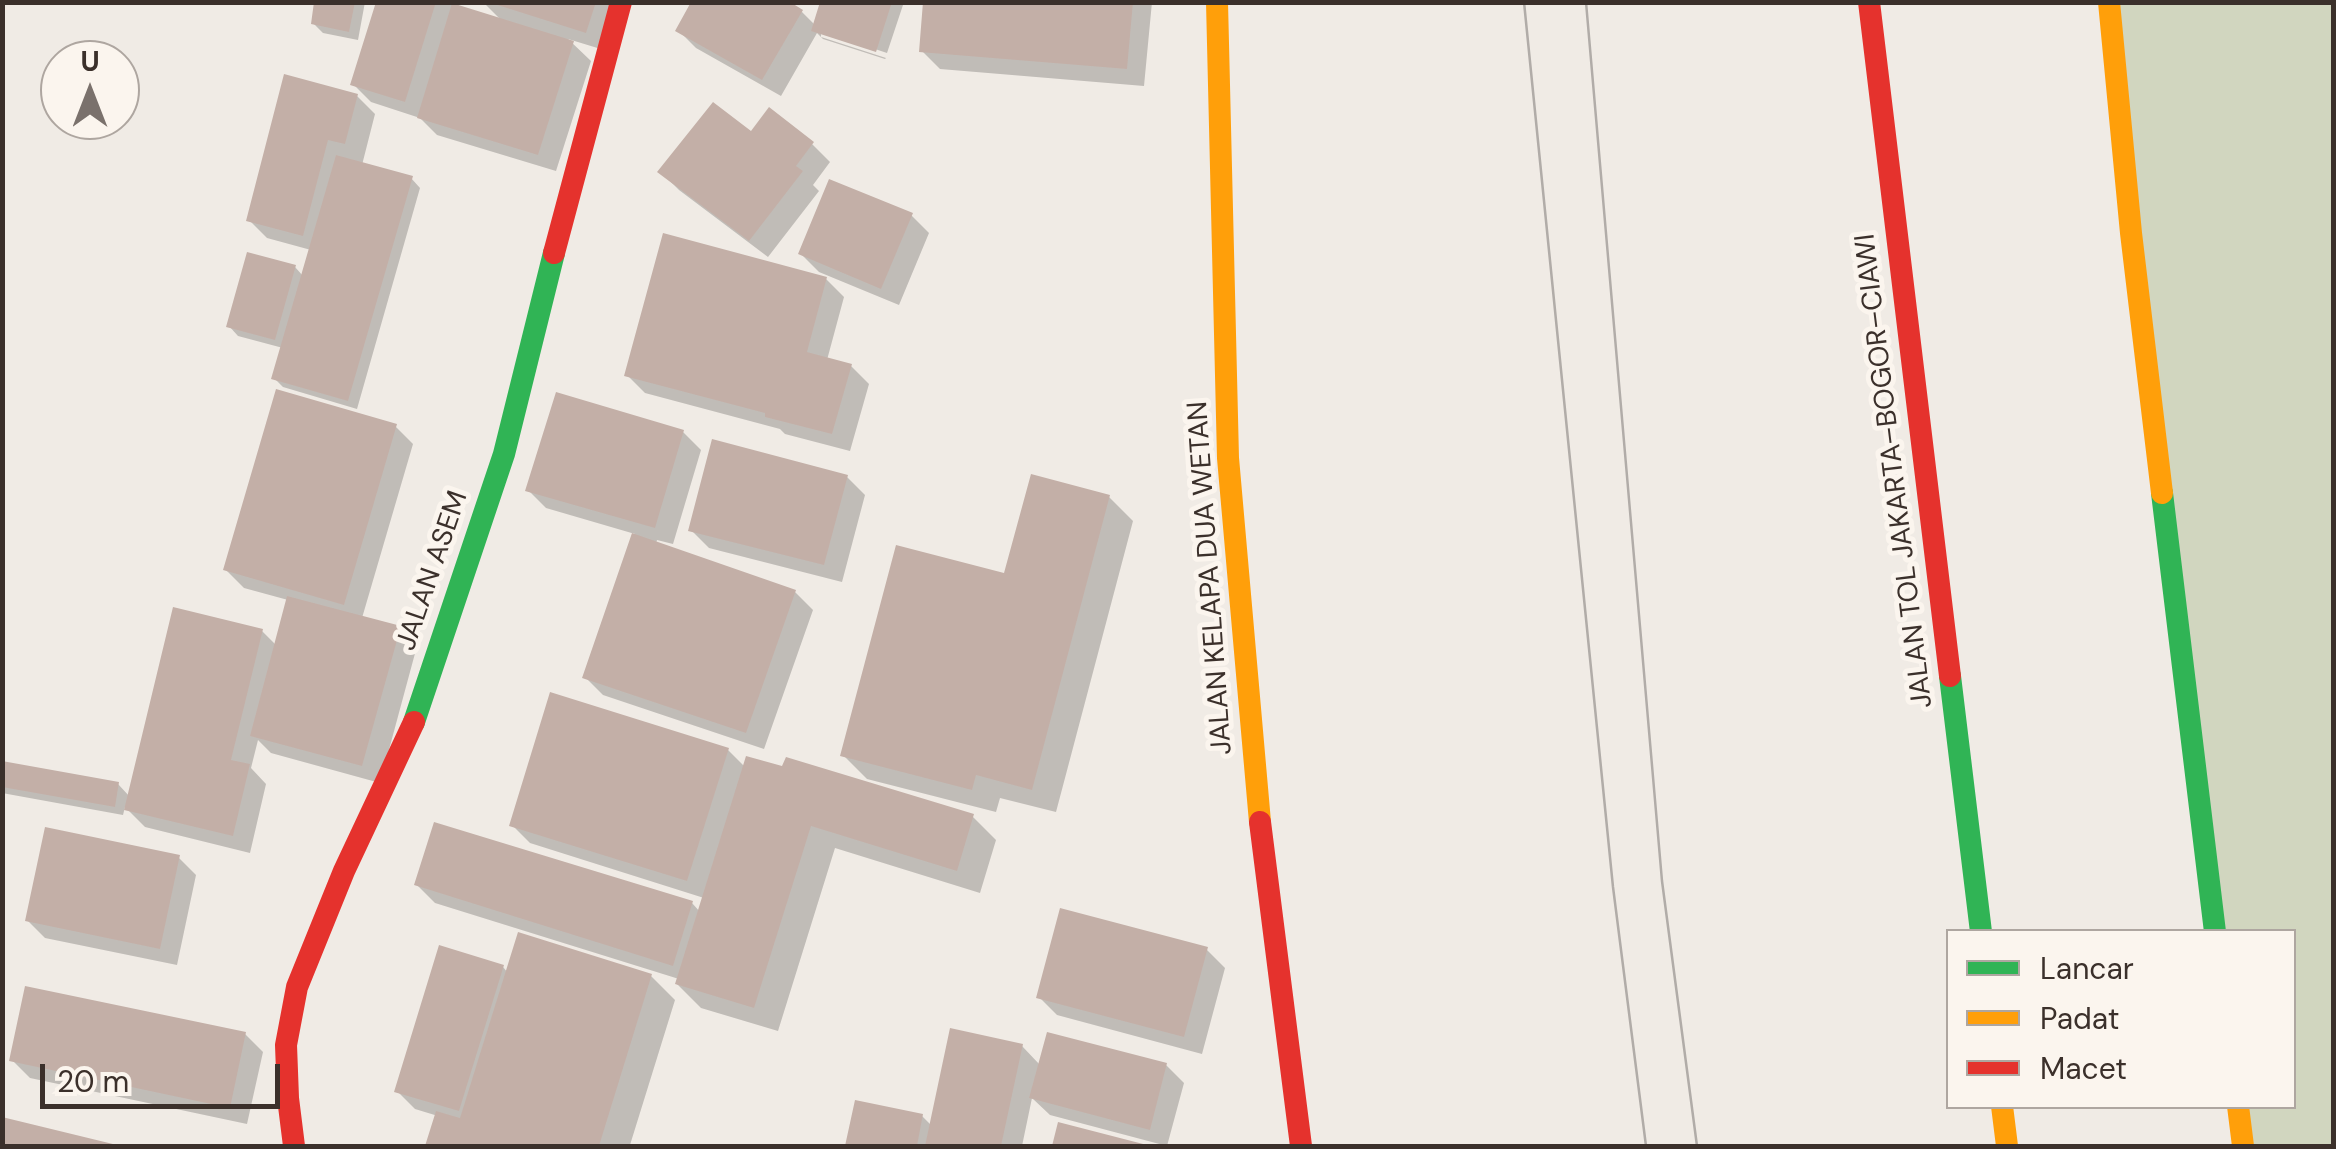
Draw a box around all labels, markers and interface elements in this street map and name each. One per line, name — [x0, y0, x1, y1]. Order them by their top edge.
north arrow — [40, 40, 140, 140]
text: U — [80, 43, 100, 80]
street label: JALAN TOL JAKARTA–BOGOR–CIAWI — [1849, 232, 1941, 710]
street label: JALAN KELAPA DUA WETAN — [1182, 400, 1240, 756]
street label: JALAN ASEM — [390, 487, 476, 655]
legend — [1946, 929, 2296, 1109]
text: Lancar — [2040, 949, 2134, 988]
text: Padat — [2040, 999, 2120, 1038]
scale bar — [45, 1044, 285, 1106]
text: Macet — [2040, 1049, 2127, 1088]
text: 20 m — [57, 1062, 129, 1101]

